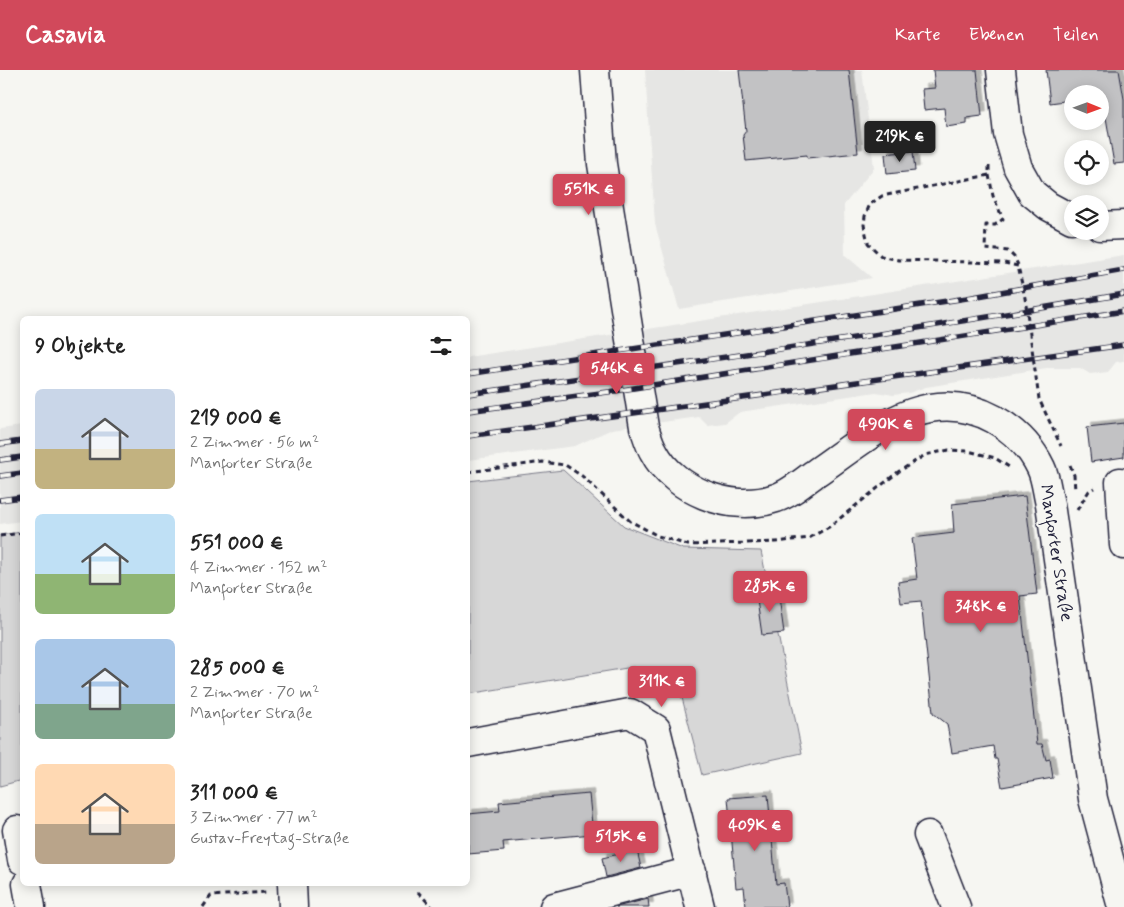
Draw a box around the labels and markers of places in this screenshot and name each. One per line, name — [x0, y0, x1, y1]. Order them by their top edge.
pin: 219K € — [859, 121, 941, 163]
pin: 551K € — [548, 174, 630, 216]
pin: 546K € — [576, 352, 658, 395]
pin: 490K € — [845, 408, 927, 451]
pin: 285K € — [729, 570, 811, 613]
pin: 348K € — [940, 590, 1022, 633]
pin: 311K € — [621, 666, 703, 708]
pin: 409K € — [714, 810, 796, 852]
pin: 515K € — [580, 820, 662, 863]

